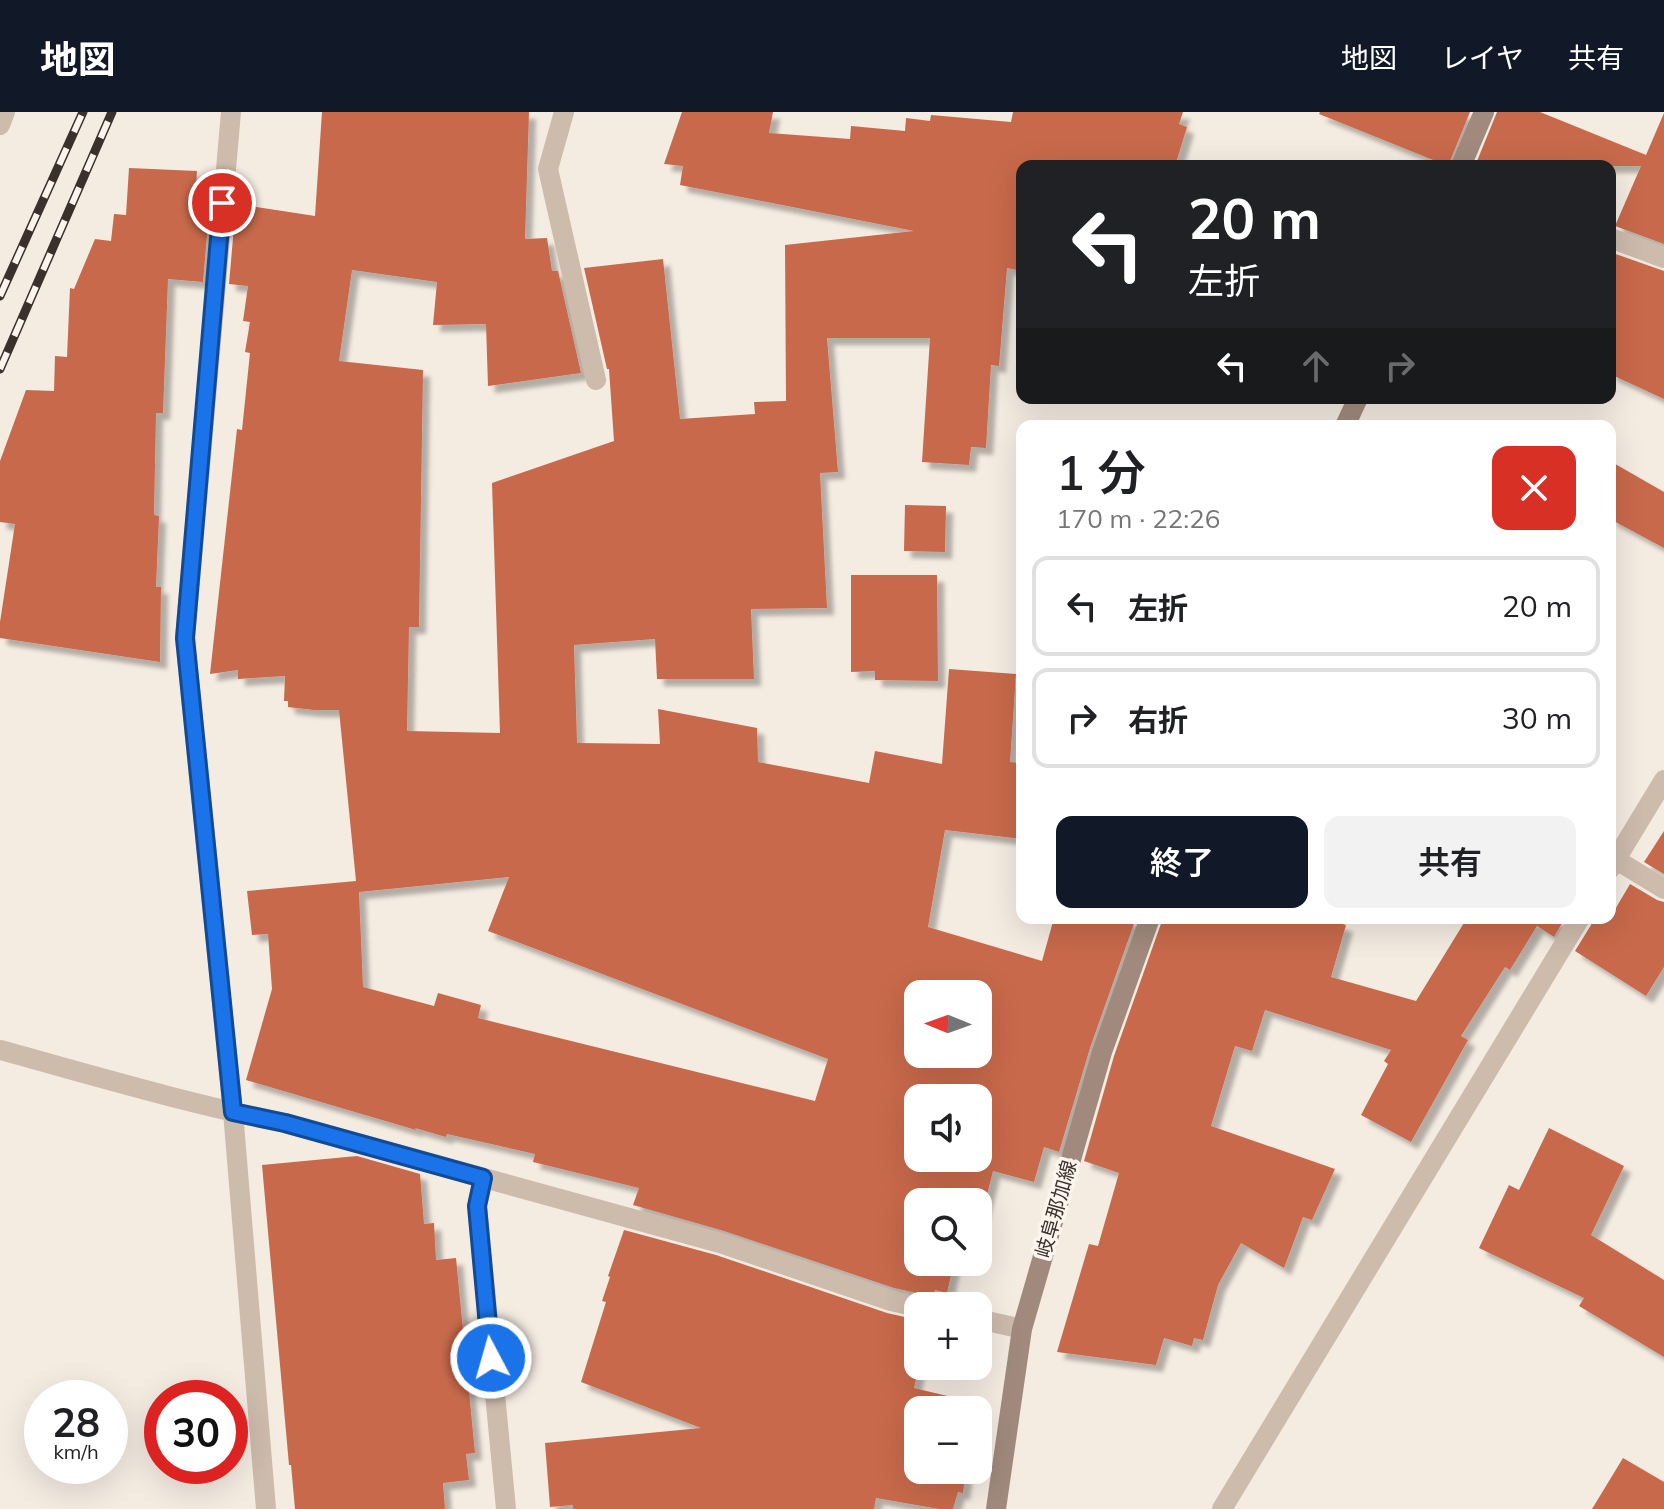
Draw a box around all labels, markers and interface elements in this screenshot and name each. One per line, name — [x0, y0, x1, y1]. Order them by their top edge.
text: 地図 — [40, 35, 116, 83]
text: 地図 — [1341, 40, 1397, 75]
text: レイヤ — [1441, 40, 1524, 75]
text: 共有 — [1568, 40, 1624, 75]
pin — [188, 169, 256, 237]
icon: arrive — [200, 181, 244, 225]
text: 20 m — [1188, 183, 1321, 253]
icon: left — [1056, 192, 1160, 296]
text: 左折 — [1188, 258, 1260, 303]
icon: left — [1210, 344, 1254, 388]
icon: ahead — [1294, 344, 1338, 388]
icon: right — [1378, 344, 1422, 388]
text: 1 分 — [1056, 442, 1146, 502]
button: close — [1492, 446, 1576, 530]
text: 170 m · 22:26 — [1056, 502, 1220, 535]
icon: left — [1060, 584, 1104, 628]
text: 20 m — [1502, 587, 1572, 625]
text: 左折 — [1128, 589, 1188, 627]
icon: right — [1060, 696, 1104, 740]
text: 30 m — [1502, 699, 1572, 737]
text: 右折 — [1128, 701, 1188, 739]
button: 終了 — [1056, 816, 1308, 908]
button: 共有 — [1324, 816, 1576, 908]
north arrow — [904, 980, 992, 1068]
map controls — [904, 980, 992, 1484]
button: sound — [904, 1084, 992, 1172]
street label: 岐阜那加線 — [1030, 1157, 1081, 1260]
button: search — [904, 1188, 992, 1276]
button: + — [904, 1292, 992, 1380]
position arrow — [449, 1316, 533, 1400]
speed limit sign: 30 — [144, 1380, 248, 1484]
button: − — [904, 1396, 992, 1484]
text: 28 — [52, 1397, 100, 1447]
text: km/h — [53, 1439, 99, 1464]

